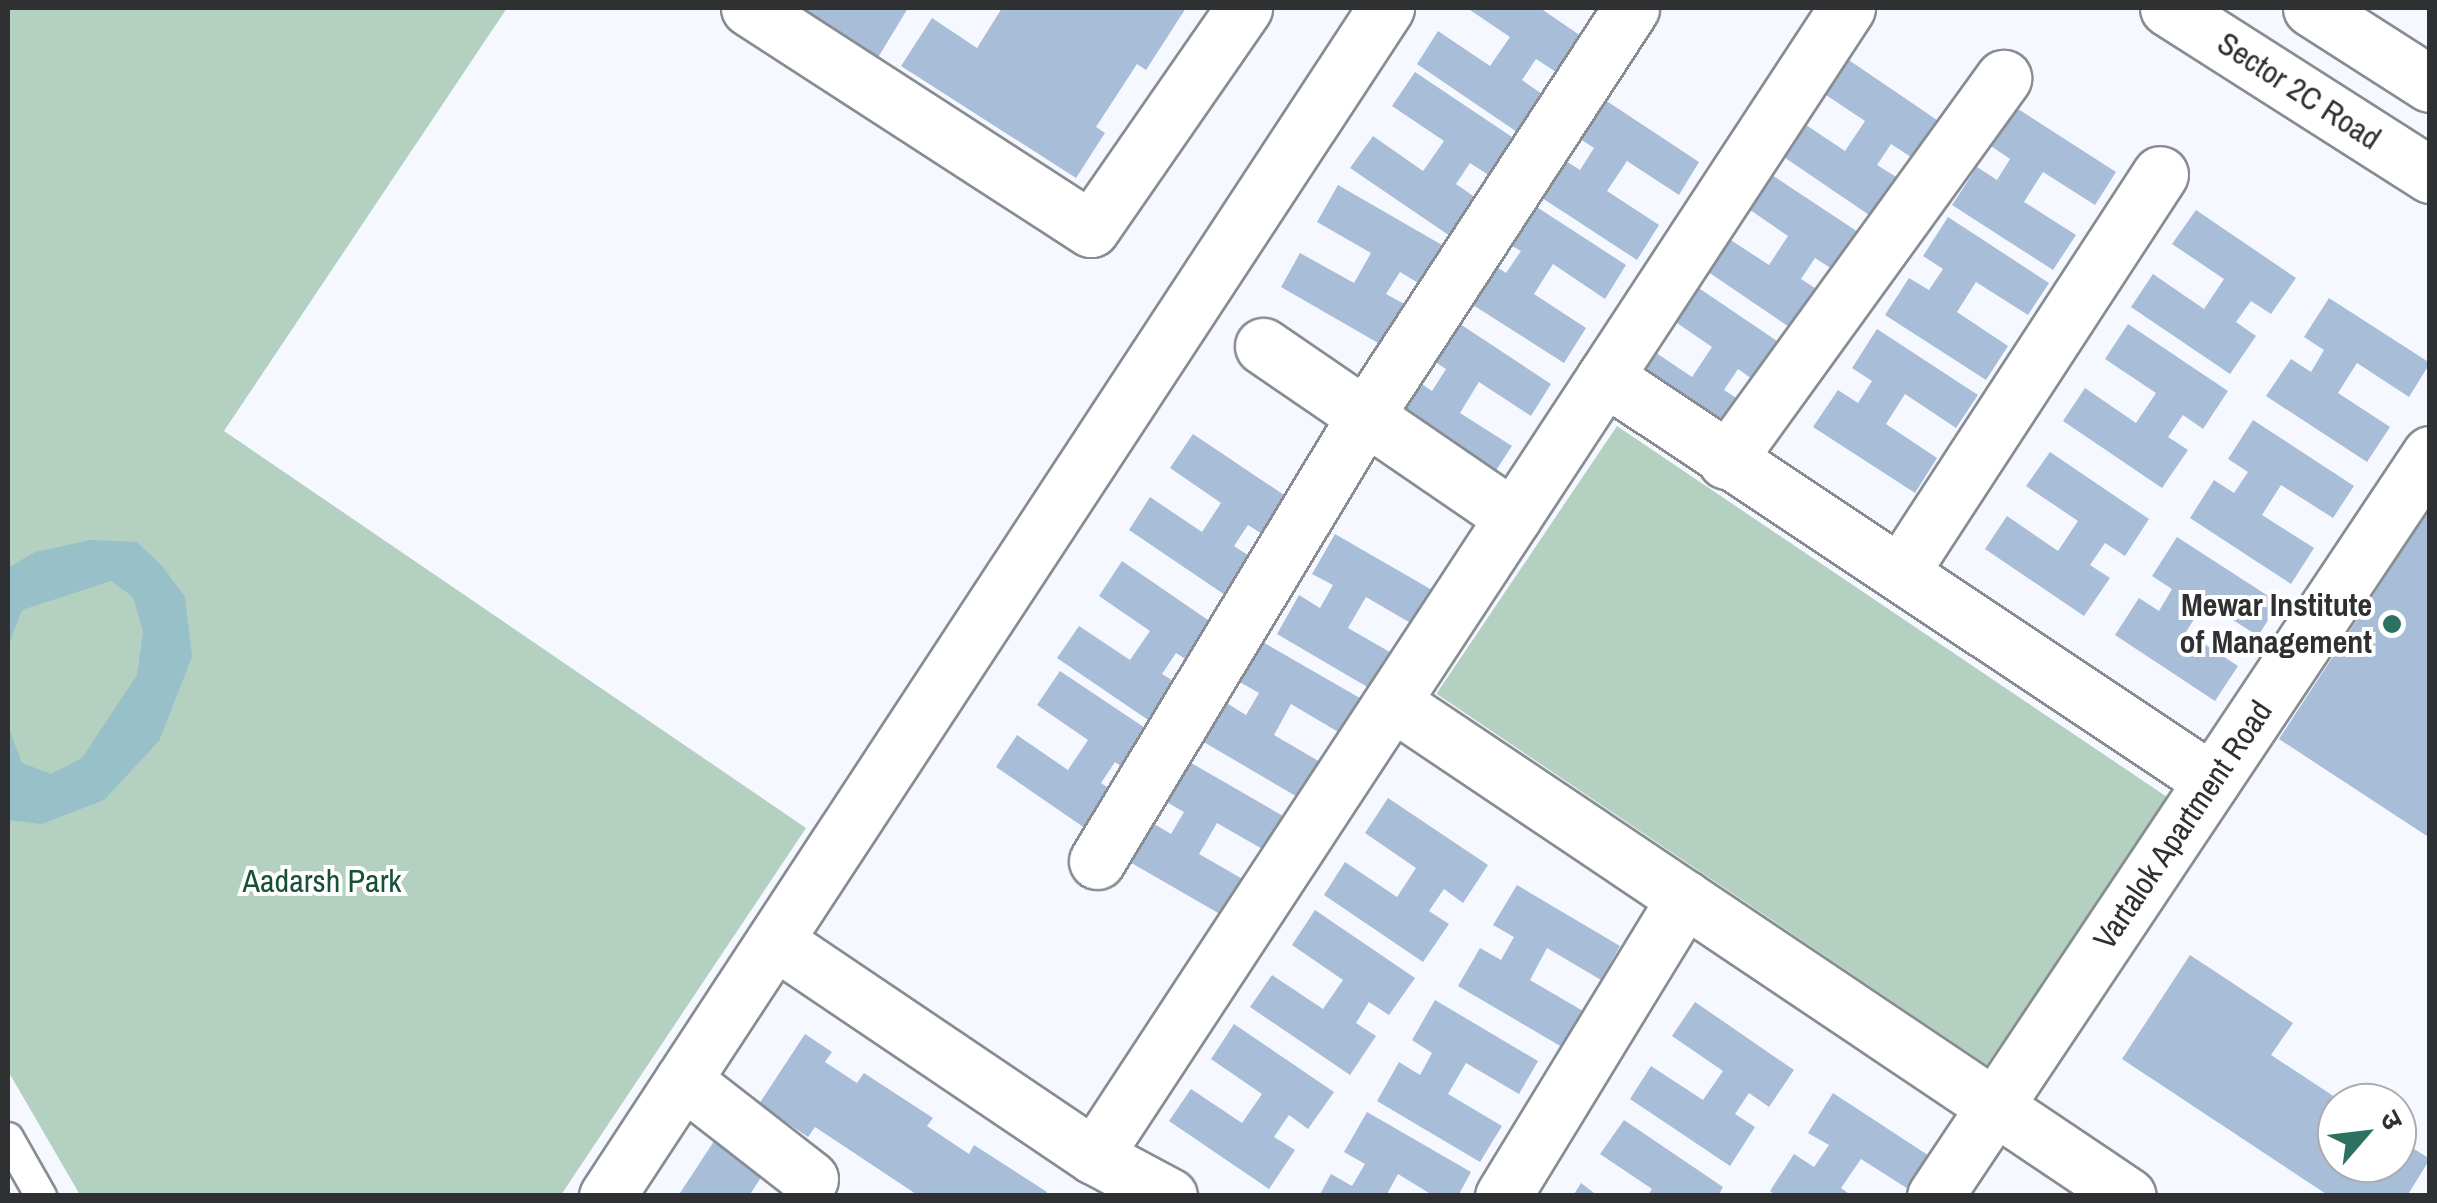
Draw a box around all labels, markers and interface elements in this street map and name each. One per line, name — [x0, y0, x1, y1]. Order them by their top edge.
street label: Sector 2C Road — [2210, 24, 2388, 158]
place label: Mewar Institute of Management — [2180, 587, 2372, 662]
marker: Mewar Institute of Management — [2381, 613, 2403, 635]
street label: Vartalok Apartment Road — [2085, 693, 2281, 957]
park label: Aadarsh Park — [243, 862, 401, 900]
north arrow — [2317, 1083, 2417, 1183]
text: उ — [2371, 1104, 2412, 1136]

